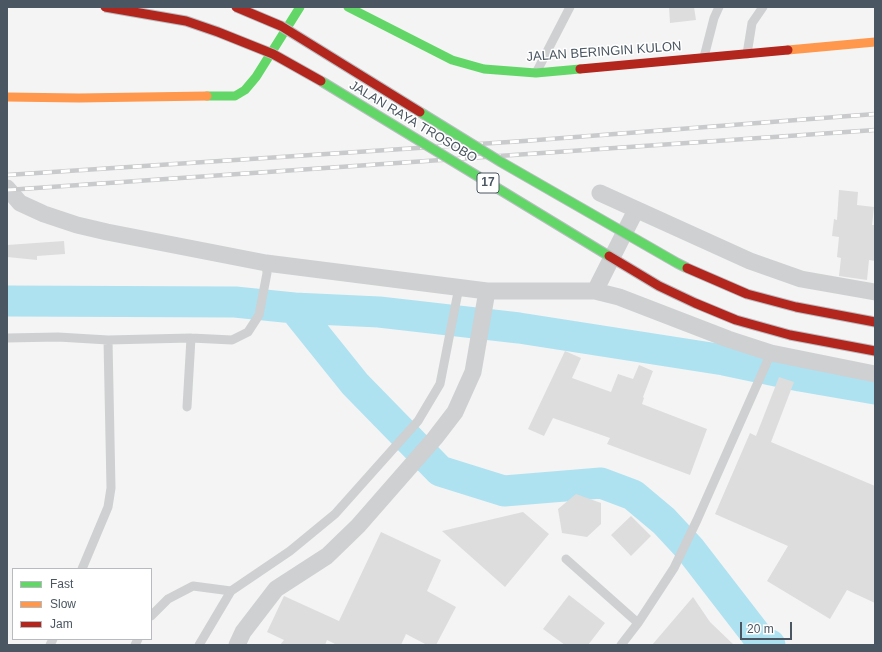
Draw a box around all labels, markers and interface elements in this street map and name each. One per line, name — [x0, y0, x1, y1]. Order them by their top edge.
street label: JALAN BERINGIN KULON — [526, 39, 682, 65]
street label: JALAN RAYA TROSOBO — [346, 78, 480, 166]
road number: 17 — [477, 173, 499, 193]
legend — [12, 568, 152, 640]
text: Fast — [50, 577, 73, 591]
text: Slow — [50, 597, 76, 611]
scale bar — [742, 614, 794, 640]
text: Jam — [50, 617, 73, 631]
text: 20 m — [747, 622, 774, 636]

